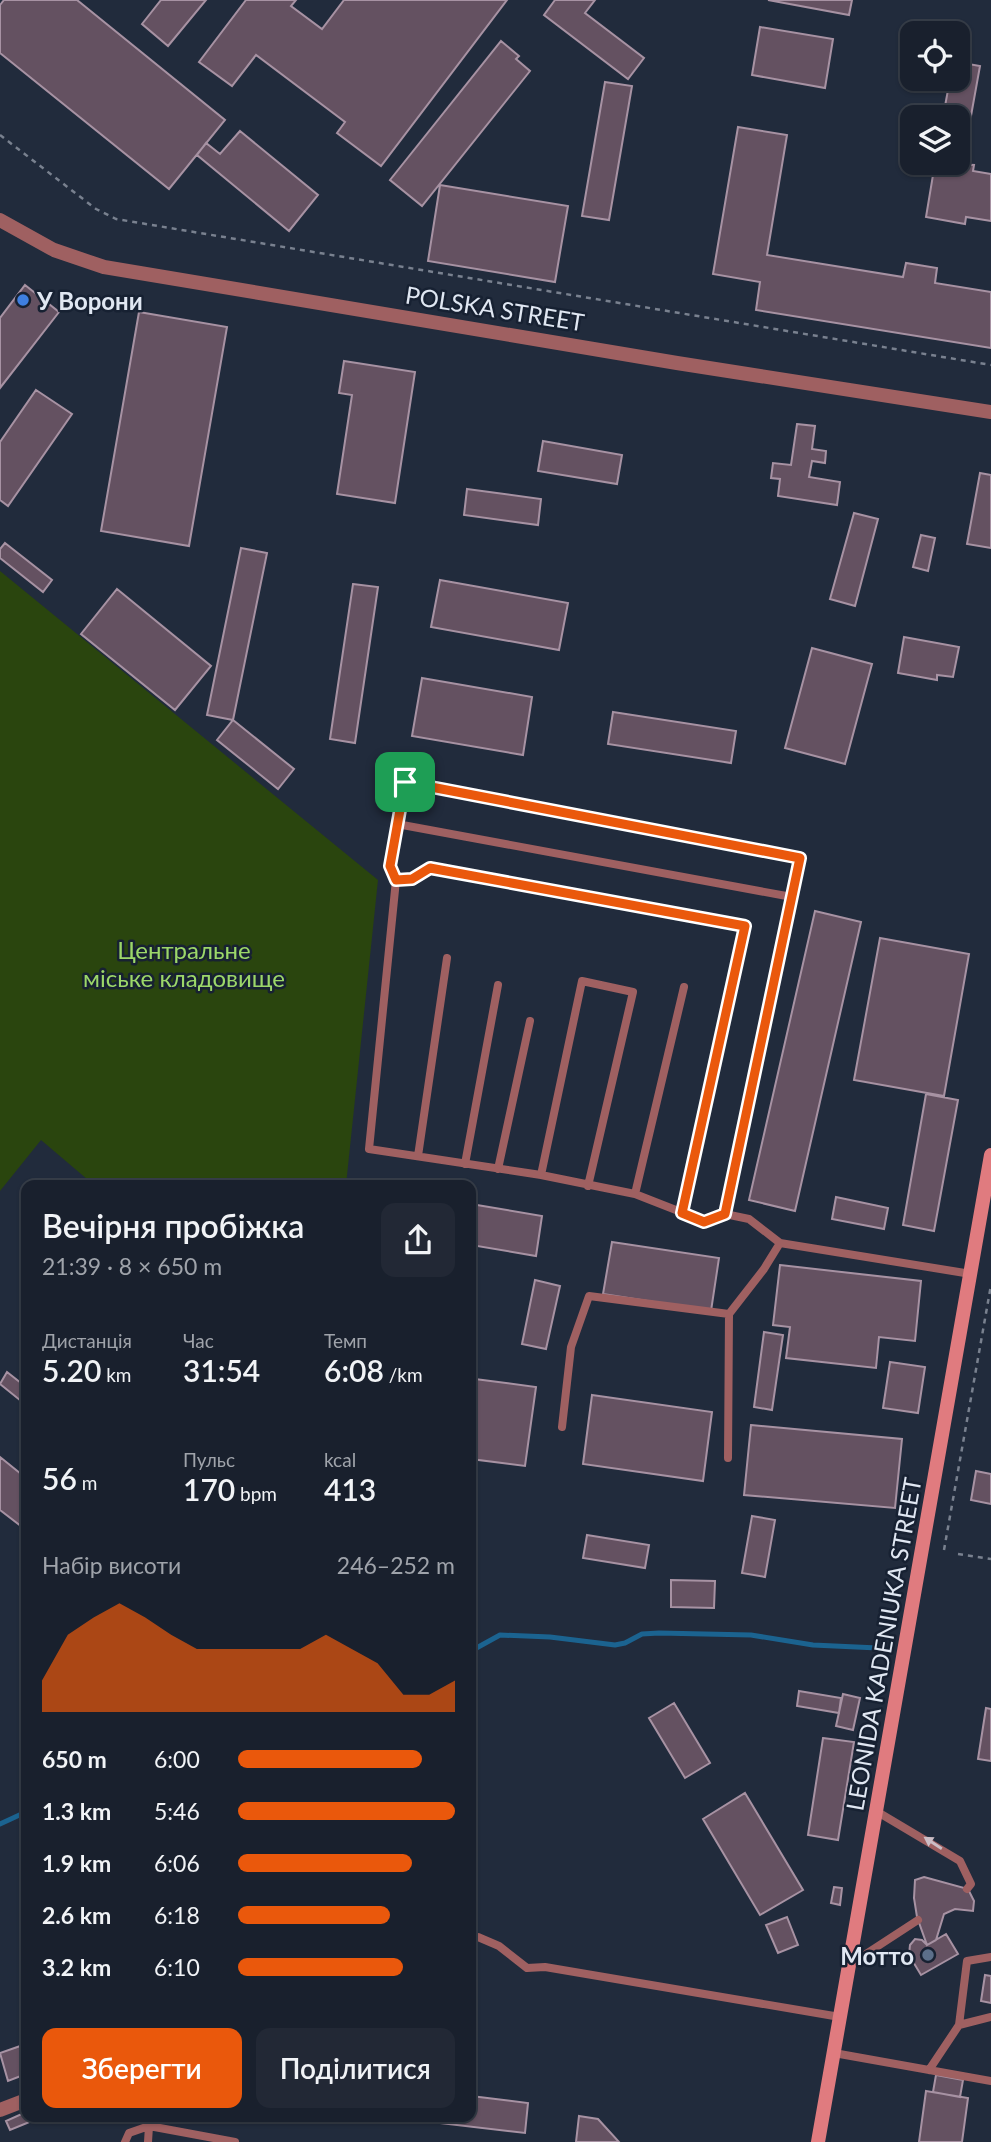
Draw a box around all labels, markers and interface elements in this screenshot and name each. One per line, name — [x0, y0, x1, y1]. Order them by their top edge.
map controls — [900, 21, 970, 175]
button: locate — [900, 21, 970, 91]
button: layers — [900, 105, 970, 175]
street label: POLSKA STREET — [404, 280, 586, 336]
place label: У Ворони — [36, 286, 143, 315]
marker: У Ворони — [15, 292, 31, 308]
pin — [375, 752, 435, 812]
icon: arrive — [386, 763, 424, 801]
park label: Центральне міське кладовище — [83, 935, 285, 992]
button: share — [381, 1203, 455, 1277]
text: Вечірня пробіжка — [42, 1206, 304, 1245]
text: 21:39 · 8 × 650 m — [42, 1252, 222, 1280]
text: Дистанція — [42, 1329, 132, 1352]
text: Час — [183, 1329, 214, 1352]
text: Темп — [324, 1329, 367, 1352]
text: 5.20 — [42, 1352, 101, 1388]
text: 31:54 — [183, 1352, 260, 1388]
text: 6:08 — [324, 1352, 384, 1388]
text: km — [101, 1363, 131, 1386]
text: /km — [384, 1363, 423, 1386]
text: Пульс — [183, 1448, 235, 1471]
text: kcal — [324, 1448, 356, 1471]
text: 56 — [42, 1460, 77, 1496]
text: m — [77, 1471, 97, 1494]
text: 170 — [183, 1471, 235, 1507]
text: 413 — [324, 1471, 376, 1507]
street label: LEONIDA KADENIUKA STREET — [839, 1475, 927, 1813]
text: bpm — [235, 1482, 277, 1505]
text: Набір висоти — [42, 1551, 181, 1579]
text: 246–252 m — [337, 1551, 455, 1579]
text: 650 m — [42, 1745, 107, 1773]
text: 6:00 — [154, 1745, 200, 1773]
text: 1.3 km — [42, 1797, 111, 1825]
text: 5:46 — [154, 1797, 200, 1825]
one-way arrow — [923, 1837, 942, 1850]
text: 1.9 km — [42, 1849, 111, 1877]
text: 6:06 — [154, 1849, 200, 1877]
text: 2.6 km — [42, 1901, 111, 1929]
text: 6:18 — [154, 1901, 200, 1929]
place label: Мотто — [840, 1941, 914, 1970]
marker: Мотто — [920, 1947, 936, 1963]
text: 3.2 km — [42, 1953, 111, 1981]
text: 6:10 — [154, 1953, 200, 1981]
button: Зберегти — [42, 2028, 242, 2108]
button: Поділитися — [256, 2028, 455, 2108]

